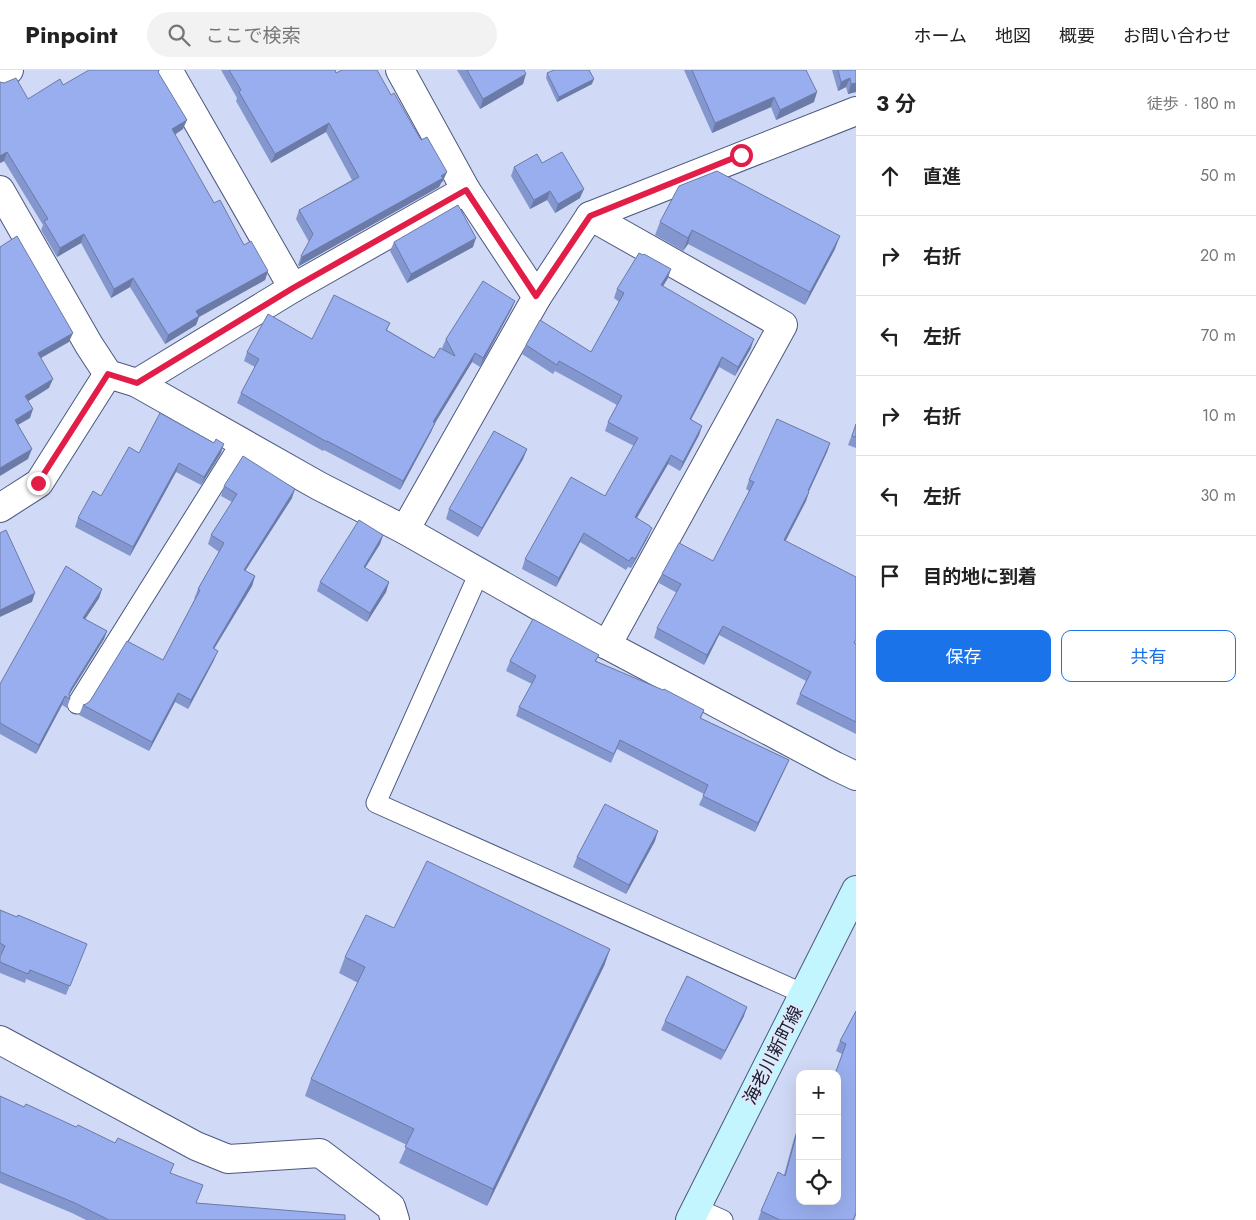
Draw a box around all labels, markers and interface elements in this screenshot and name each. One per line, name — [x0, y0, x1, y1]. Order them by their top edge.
search box — [147, 12, 497, 57]
text: Pinpoint — [25, 17, 117, 52]
icon: search — [165, 21, 193, 49]
text: ここで検索 — [205, 22, 300, 49]
text: ホーム — [914, 23, 967, 49]
text: 地図 — [995, 23, 1031, 49]
text: 概要 — [1059, 23, 1095, 49]
text: お問い合わせ — [1123, 23, 1231, 49]
text: 3 分 — [876, 89, 916, 119]
text: 徒歩 · 180 m — [1147, 92, 1236, 115]
route start — [730, 144, 753, 167]
icon: ahead — [876, 162, 904, 190]
text: 直進 — [923, 163, 961, 190]
text: 50 m — [1200, 164, 1236, 187]
icon: right — [876, 242, 904, 270]
text: 右折 — [923, 243, 961, 270]
text: 20 m — [1200, 244, 1236, 267]
icon: left — [876, 322, 904, 350]
text: 左折 — [923, 323, 961, 350]
text: 70 m — [1201, 324, 1236, 347]
icon: right — [876, 402, 904, 430]
text: 右折 — [923, 403, 961, 430]
text: 10 m — [1202, 404, 1236, 427]
route end — [27, 472, 50, 495]
icon: left — [876, 482, 904, 510]
text: 左折 — [923, 483, 961, 510]
text: 30 m — [1200, 484, 1236, 507]
icon: arrive — [876, 562, 904, 590]
text: 目的地に到着 — [923, 563, 1037, 590]
button: 保存 — [876, 630, 1051, 682]
button: 共有 — [1061, 630, 1236, 682]
street label: 海老川新町線 — [737, 1001, 809, 1109]
map controls — [796, 1070, 841, 1205]
button: + — [796, 1070, 841, 1115]
button: − — [796, 1115, 841, 1160]
button: locate — [796, 1160, 841, 1205]

